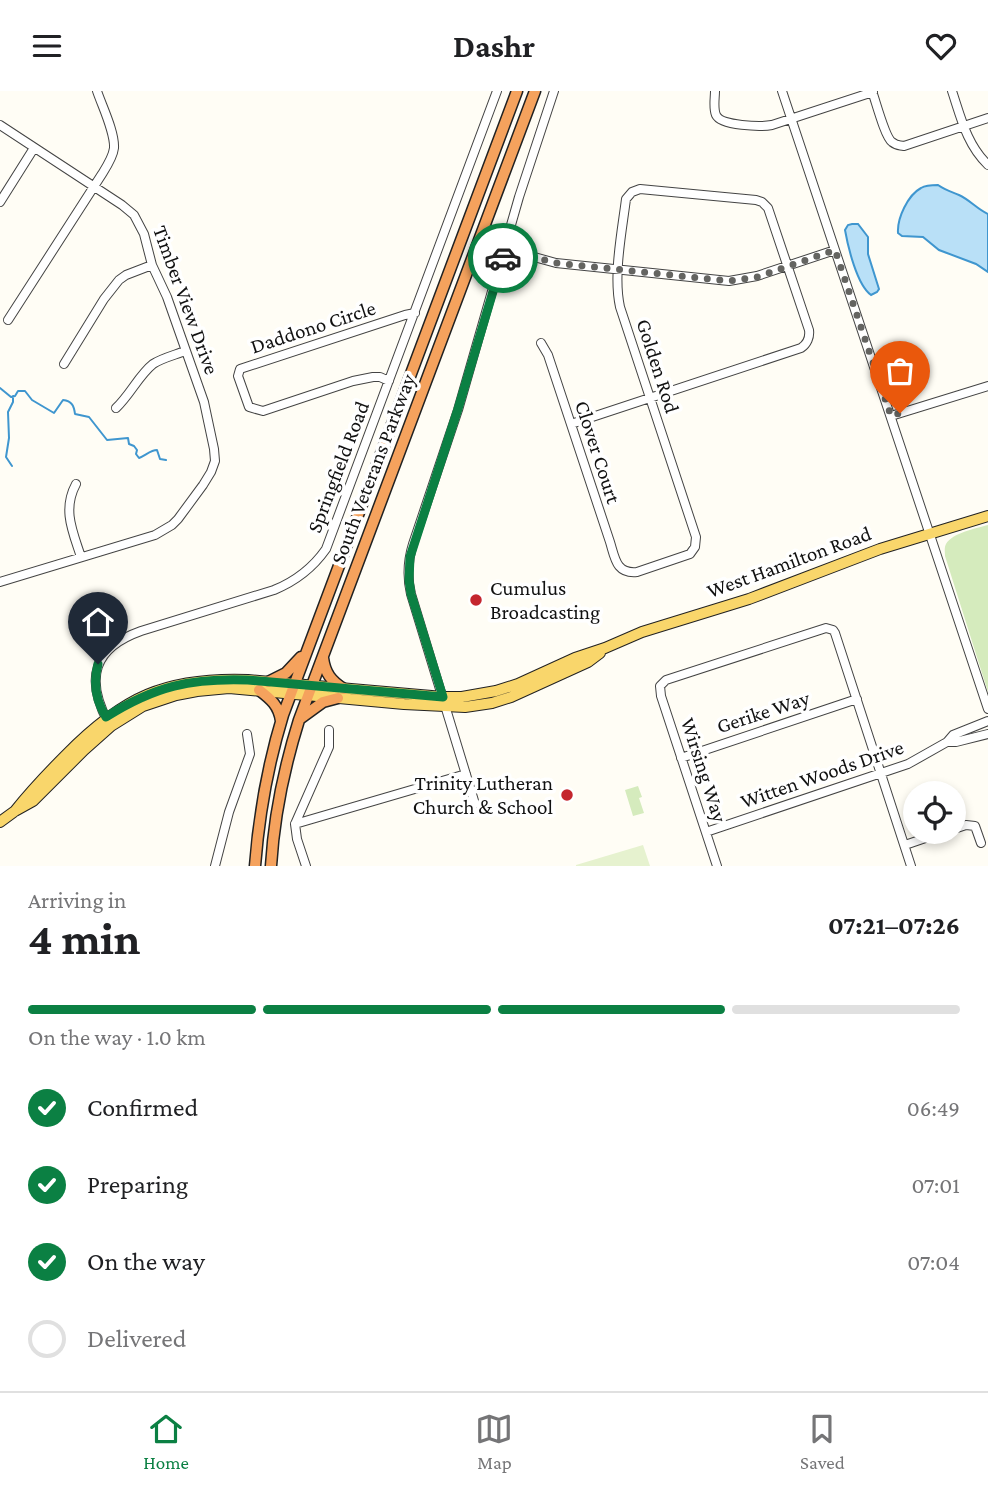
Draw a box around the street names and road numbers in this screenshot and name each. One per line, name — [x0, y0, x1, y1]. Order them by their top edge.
street label: Timber View Drive — [148, 222, 224, 378]
street label: Daddono Circle — [247, 295, 379, 359]
street label: Golden Rod — [632, 316, 684, 416]
street label: South Veterans Parkway — [326, 370, 420, 567]
street label: Springfield Road — [302, 398, 374, 536]
street label: Clover Court — [570, 398, 626, 507]
street label: West Hamilton Road — [704, 521, 874, 603]
street label: Gerike Way — [714, 686, 813, 738]
street label: Wirsing Way — [676, 715, 732, 826]
street label: Witten Woods Drive — [737, 735, 907, 813]

